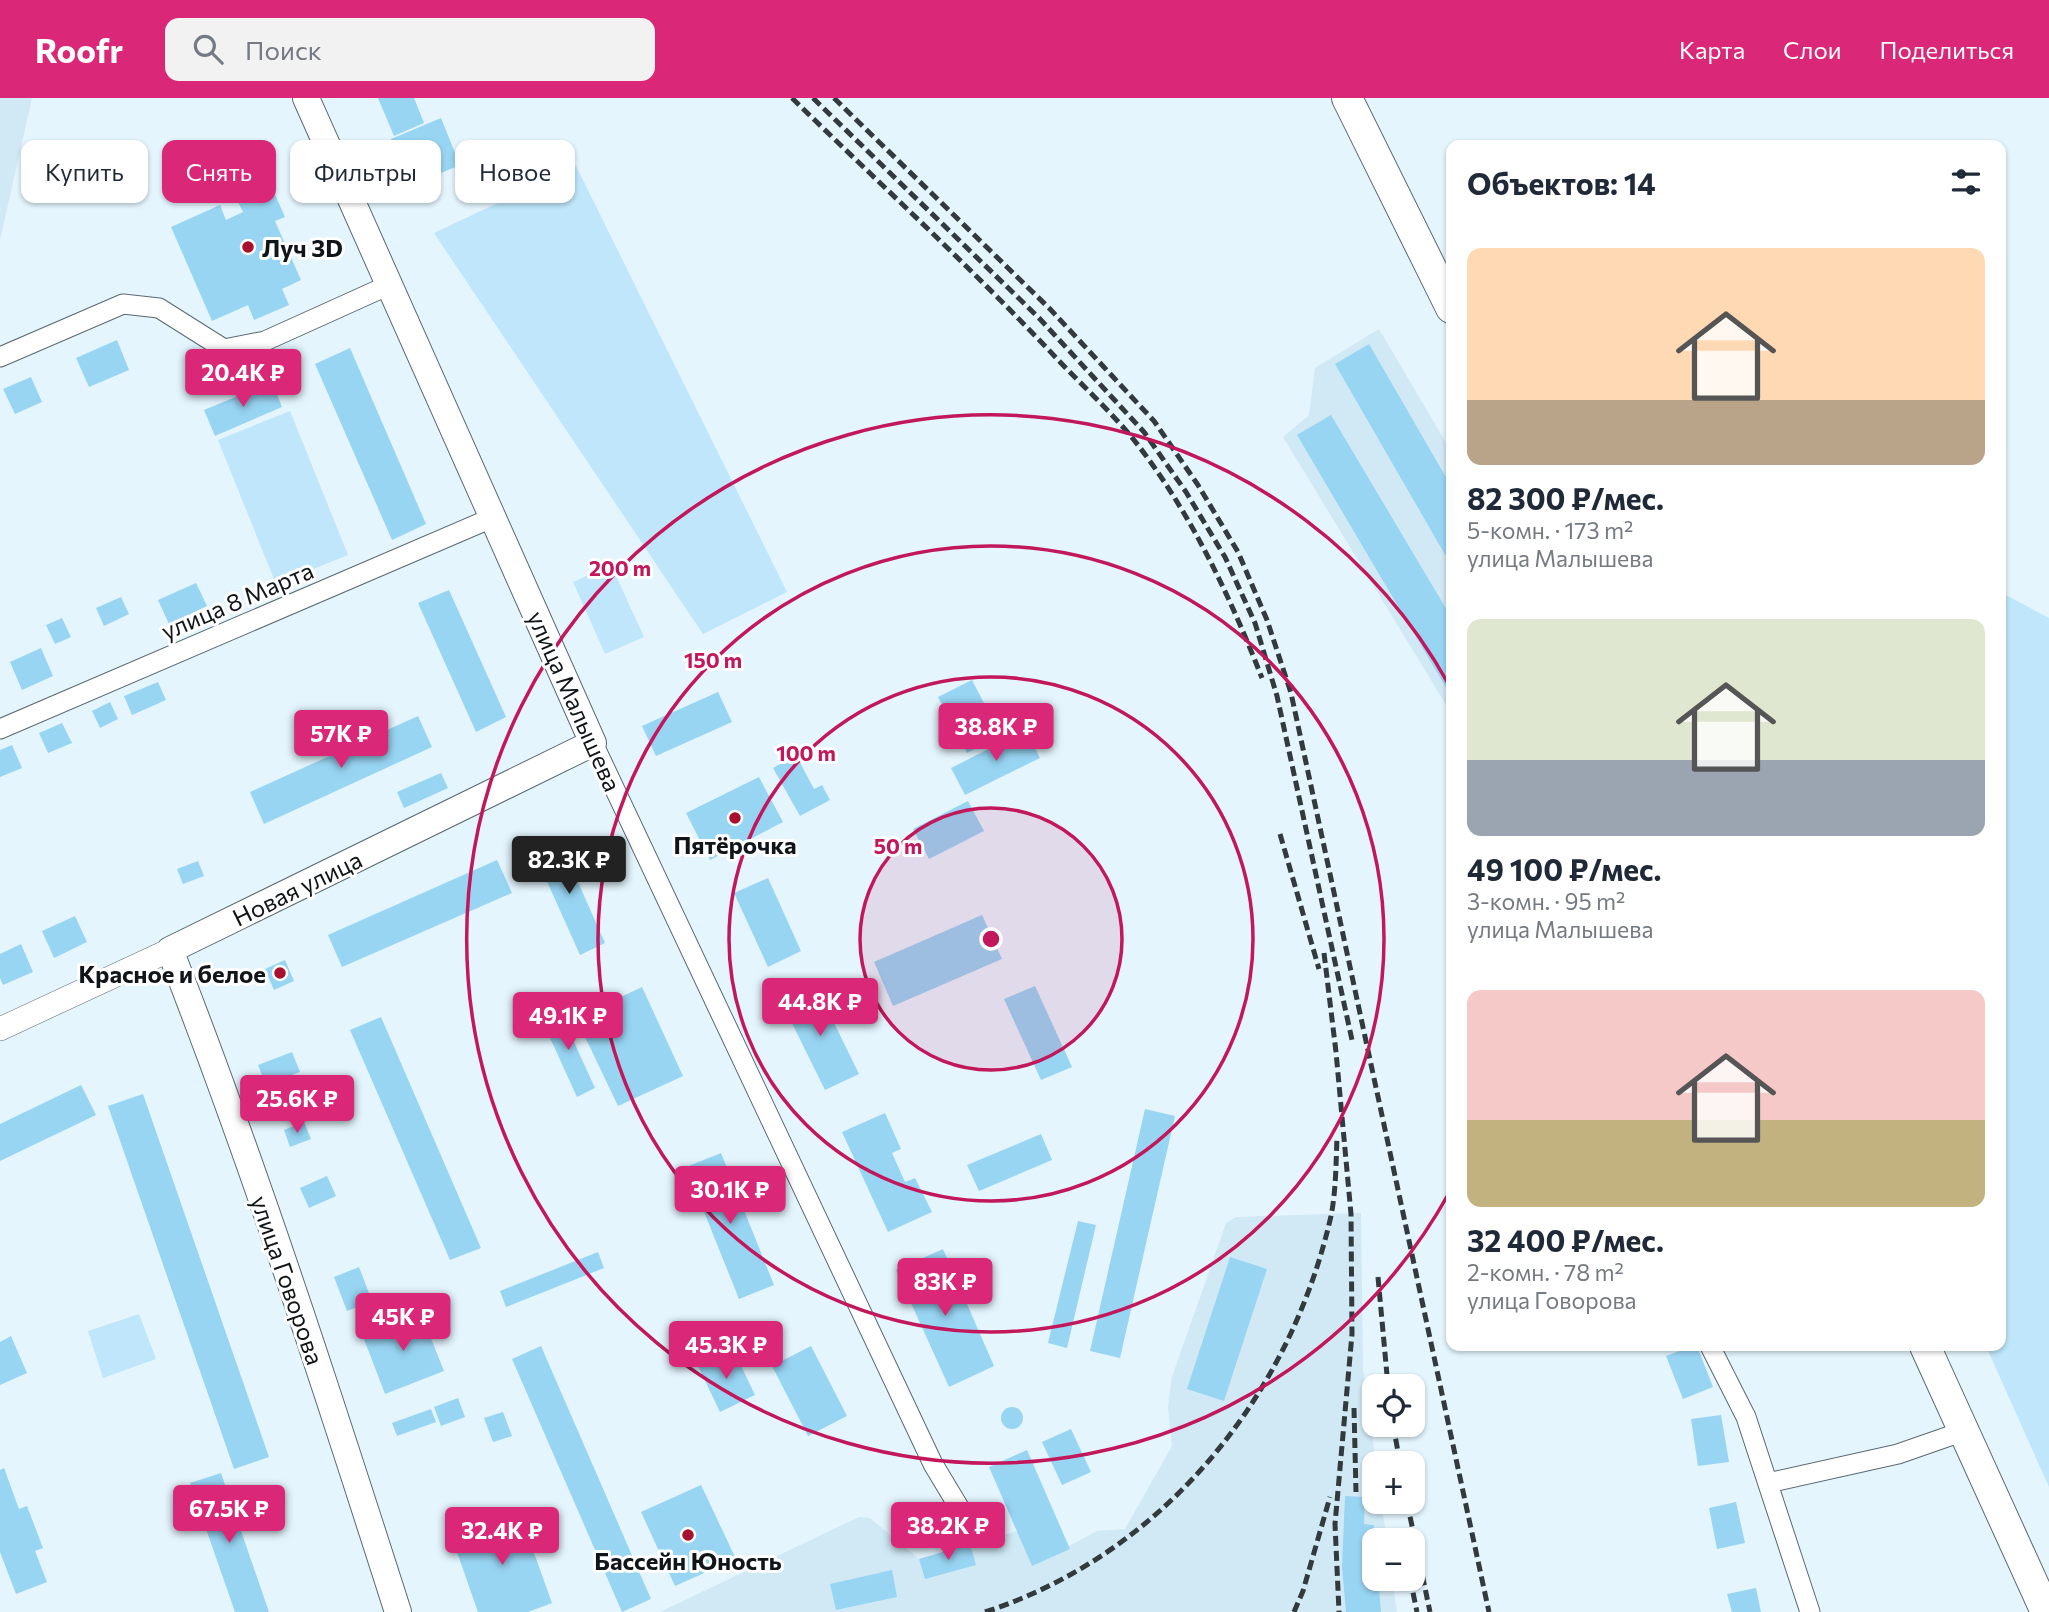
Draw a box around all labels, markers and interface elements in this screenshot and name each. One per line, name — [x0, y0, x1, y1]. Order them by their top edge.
search box — [165, 18, 655, 81]
text: Roofr — [35, 29, 123, 70]
icon: search — [189, 30, 227, 68]
text: Поиск — [245, 34, 322, 65]
text: Карта — [1679, 35, 1745, 64]
text: Слои — [1783, 35, 1841, 64]
text: Поделиться — [1879, 35, 2014, 64]
chip: Купить — [21, 140, 148, 203]
chip: Снять — [162, 140, 276, 203]
chip: Фильтры — [290, 140, 441, 203]
chip: Новое — [455, 140, 575, 203]
icon: filters — [1947, 163, 1985, 201]
text: Объектов: 14 — [1467, 164, 1656, 201]
place label: Луч 3D — [262, 233, 343, 262]
marker: Луч 3D — [240, 239, 256, 255]
icon: home — [1663, 293, 1789, 419]
pin: 20.4K ₽ — [178, 350, 308, 409]
text: 20.4K ₽ — [201, 358, 285, 386]
text: 82 300 ₽/мес. — [1467, 479, 1664, 516]
text: 5-комн. · 173 m² — [1467, 516, 1633, 544]
text: улица Малышева — [1467, 544, 1653, 572]
street label: улица 8 Марта — [157, 555, 317, 645]
text: 200 m — [589, 555, 651, 580]
street label: улица Малышева — [522, 606, 628, 796]
text: 150 m — [684, 647, 742, 672]
icon: home — [1663, 664, 1789, 790]
pin: 38.8K ₽ — [931, 704, 1061, 763]
pin: 57K ₽ — [292, 710, 390, 770]
text: 38.8K ₽ — [955, 712, 1037, 740]
text: 57K ₽ — [310, 719, 372, 747]
text: 100 m — [776, 740, 836, 765]
marker: Пятёрочка — [727, 810, 743, 826]
place label: Пятёрочка — [673, 830, 797, 859]
text: 50 m — [874, 833, 922, 858]
pin: 82.3K ₽ — [504, 836, 634, 896]
street label: Новая улица — [228, 844, 366, 932]
text: 82.3K ₽ — [528, 845, 610, 873]
text: 49 100 ₽/мес. — [1467, 850, 1662, 887]
text: 3-комн. · 95 m² — [1467, 887, 1625, 915]
text: улица Малышева — [1467, 915, 1653, 943]
centre of rings — [979, 927, 1003, 951]
place label: Красное и белое — [79, 959, 266, 988]
marker: Красное и белое — [272, 965, 288, 981]
pin: 44.8K ₽ — [755, 978, 885, 1038]
text: 44.8K ₽ — [778, 987, 862, 1015]
pin: 49.1K ₽ — [503, 992, 633, 1052]
text: 49.1K ₽ — [529, 1001, 607, 1029]
icon: home — [1663, 1035, 1789, 1161]
pin: 25.6K ₽ — [232, 1076, 362, 1135]
text: 25.6K ₽ — [256, 1084, 338, 1112]
pin: 30.1K ₽ — [665, 1166, 795, 1226]
text: 30.1K ₽ — [691, 1175, 769, 1203]
street label: улица Говорова — [245, 1192, 331, 1368]
text: 32 400 ₽/мес. — [1467, 1221, 1664, 1258]
pin: 83K ₽ — [896, 1258, 994, 1318]
text: 2-комн. · 78 m² — [1467, 1258, 1624, 1286]
text: 83K ₽ — [913, 1267, 977, 1295]
text: улица Говорова — [1467, 1286, 1637, 1314]
pin: 45K ₽ — [354, 1294, 452, 1353]
text: 45K ₽ — [371, 1302, 435, 1330]
pin: 45.3K ₽ — [661, 1322, 791, 1381]
text: 45.3K ₽ — [685, 1330, 767, 1358]
map controls — [1362, 1374, 1425, 1591]
button: locate — [1362, 1374, 1425, 1437]
button: + — [1362, 1451, 1425, 1514]
pin: 67.5K ₽ — [164, 1486, 294, 1545]
text: 67.5K ₽ — [189, 1494, 269, 1522]
pin: 38.2K ₽ — [883, 1502, 1013, 1562]
pin: 32.4K ₽ — [437, 1508, 567, 1567]
text: 38.2K ₽ — [907, 1511, 989, 1539]
text: 32.4K ₽ — [461, 1516, 543, 1544]
marker: Бассейн Юность — [680, 1527, 696, 1543]
button: − — [1362, 1528, 1425, 1591]
place label: Бассейн Юность — [594, 1546, 782, 1575]

